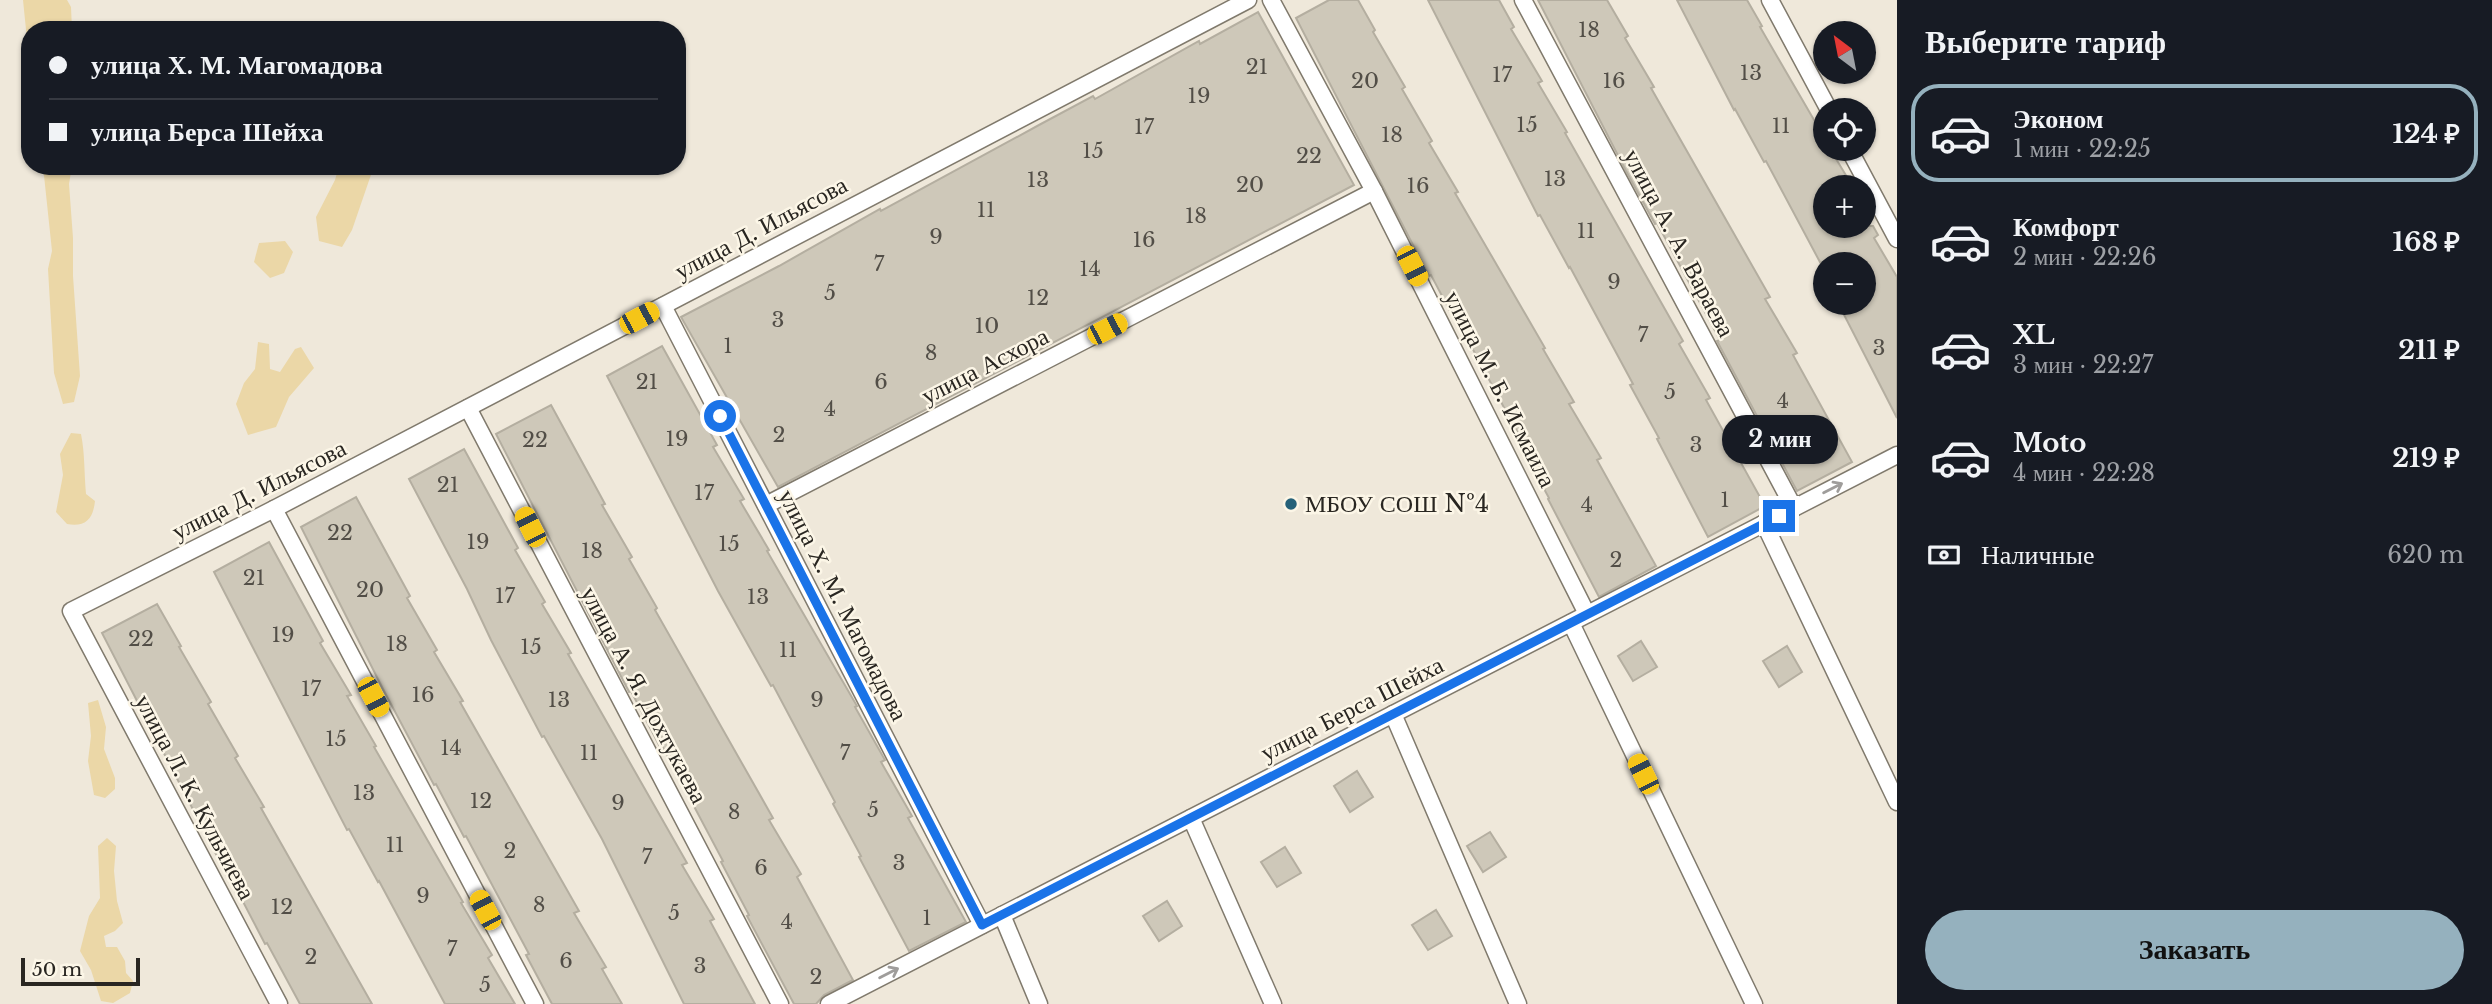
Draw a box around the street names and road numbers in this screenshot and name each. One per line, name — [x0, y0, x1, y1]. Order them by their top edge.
street label: улица А. А. Вараева — [1618, 144, 1741, 342]
street label: улица Д. Ильясова — [669, 170, 852, 285]
street label: улица М. Б. Исмаила — [1438, 286, 1563, 492]
street label: улица Асхора — [916, 321, 1054, 410]
street label: улица Д. Ильясова — [167, 433, 351, 546]
street label: улица Х. М. Магомадова — [772, 484, 915, 726]
street label: улица А. Я. Дохтукаева — [575, 581, 714, 809]
street label: улица Берса Шейха — [1256, 650, 1448, 767]
street label: улица Л. К. Кульчиева — [129, 689, 262, 905]

